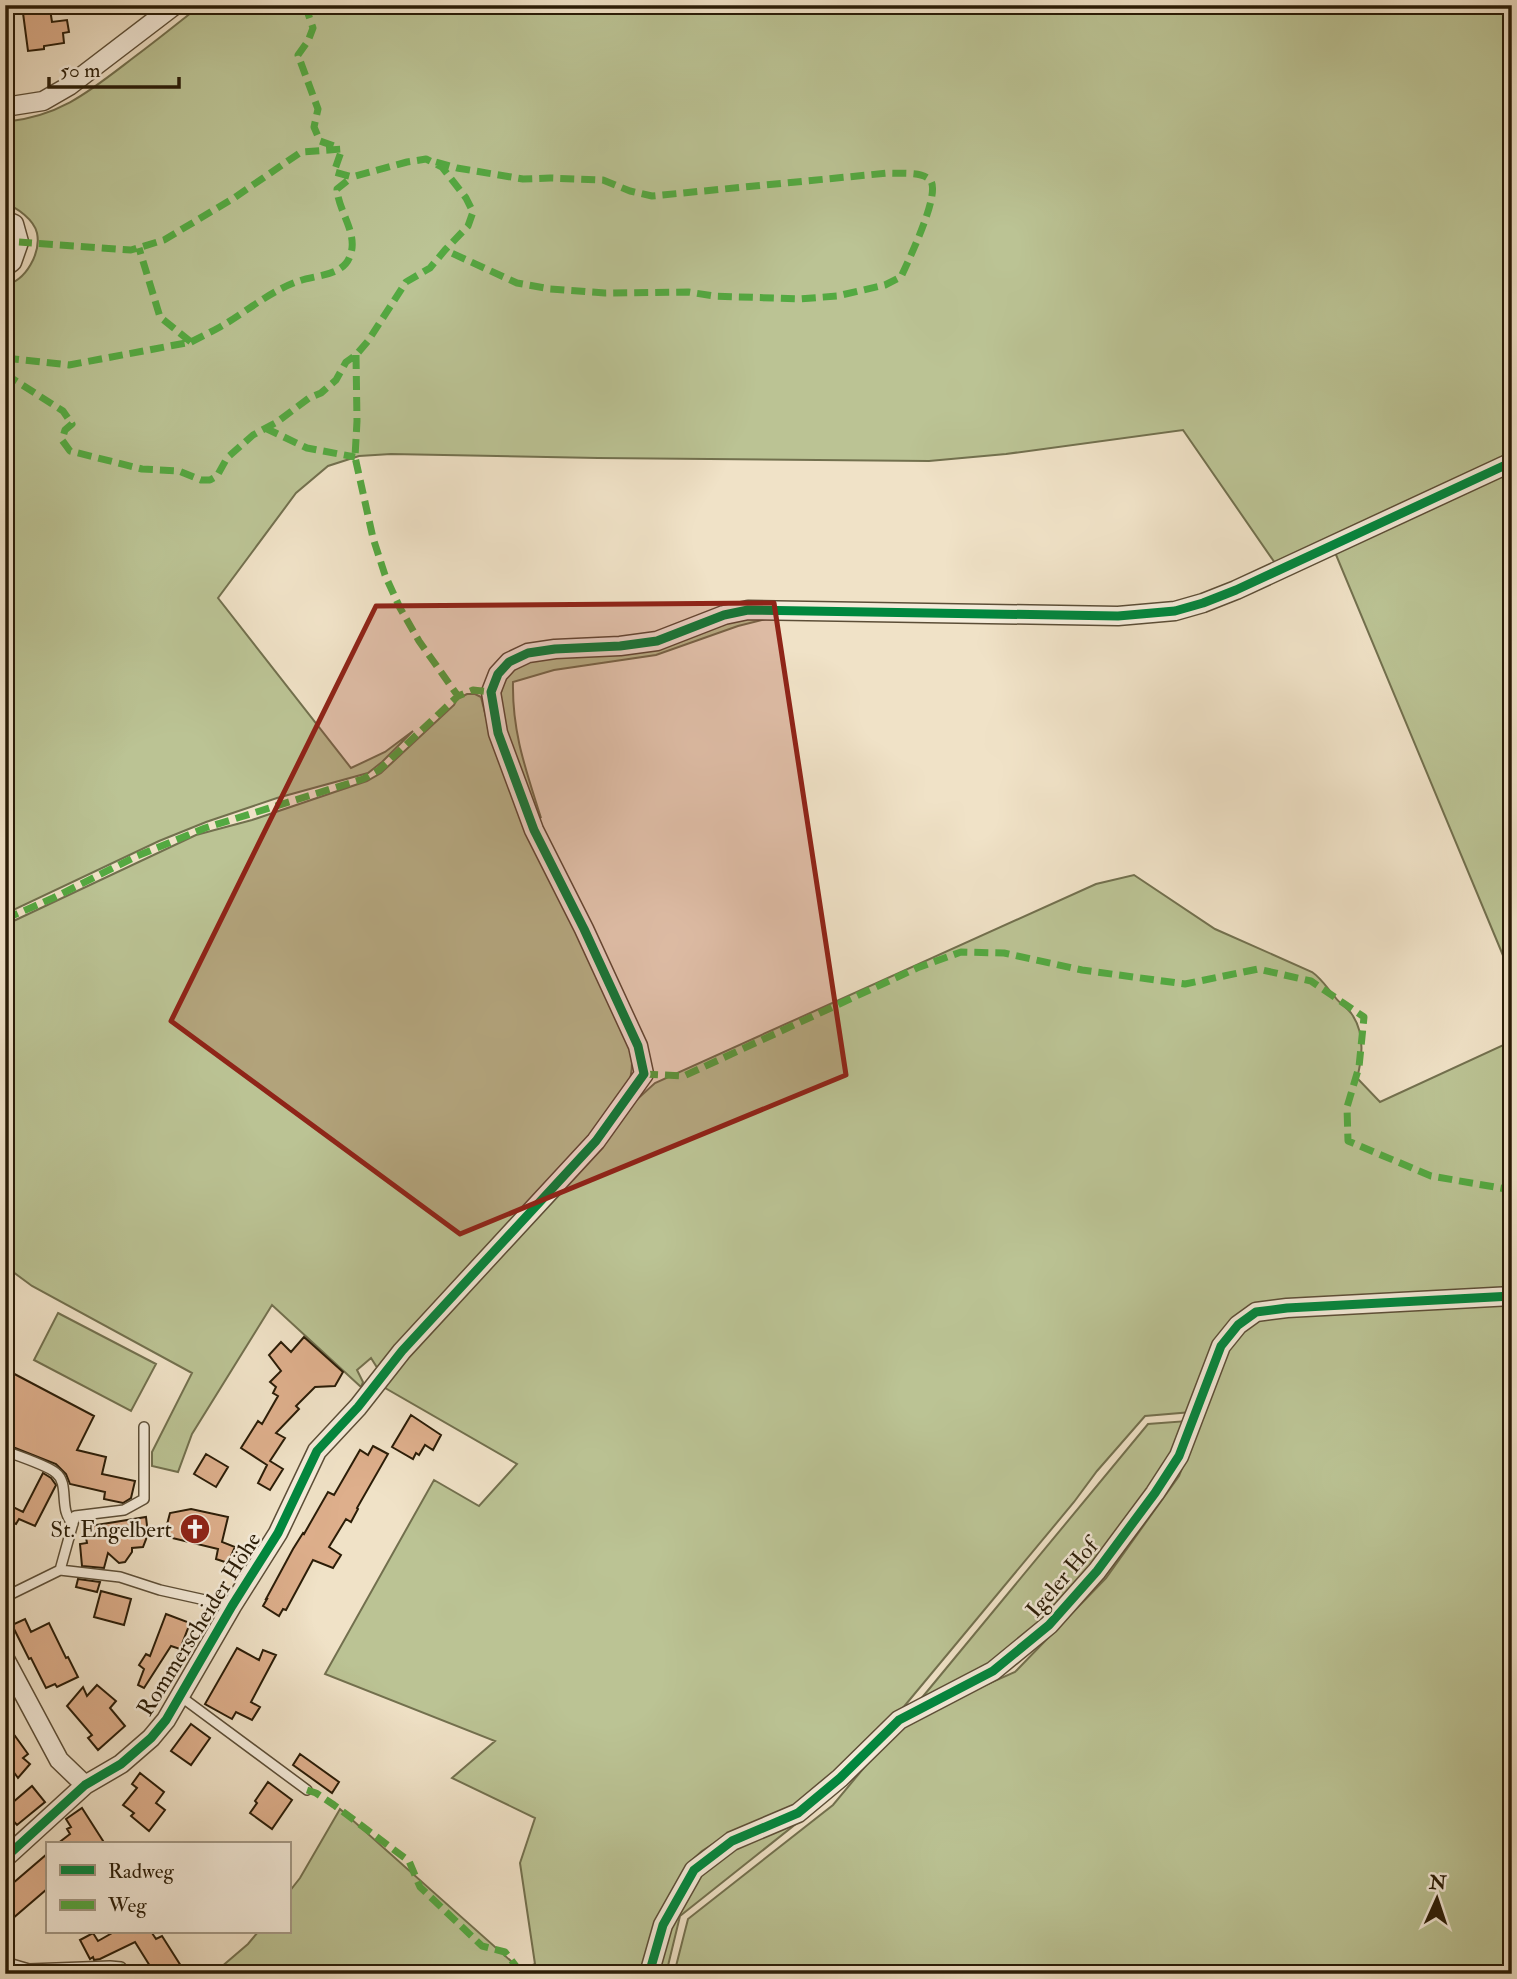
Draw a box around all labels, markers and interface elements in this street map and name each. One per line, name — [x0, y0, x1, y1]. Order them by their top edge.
scale bar — [49, 46, 178, 90]
text: 50 m — [60, 57, 101, 84]
church icon: St. Engelbert — [178, 1512, 212, 1546]
place label: St. Engelbert — [50, 1515, 172, 1544]
street label: Rommerscheider Höhe — [131, 1526, 268, 1721]
street label: Igeler Hof — [1020, 1530, 1107, 1624]
legend — [46, 1842, 290, 1934]
text: Radweg — [108, 1858, 174, 1885]
north arrow — [1402, 1864, 1472, 1934]
text: N — [1428, 1871, 1448, 1896]
text: Weg — [107, 1892, 147, 1919]

